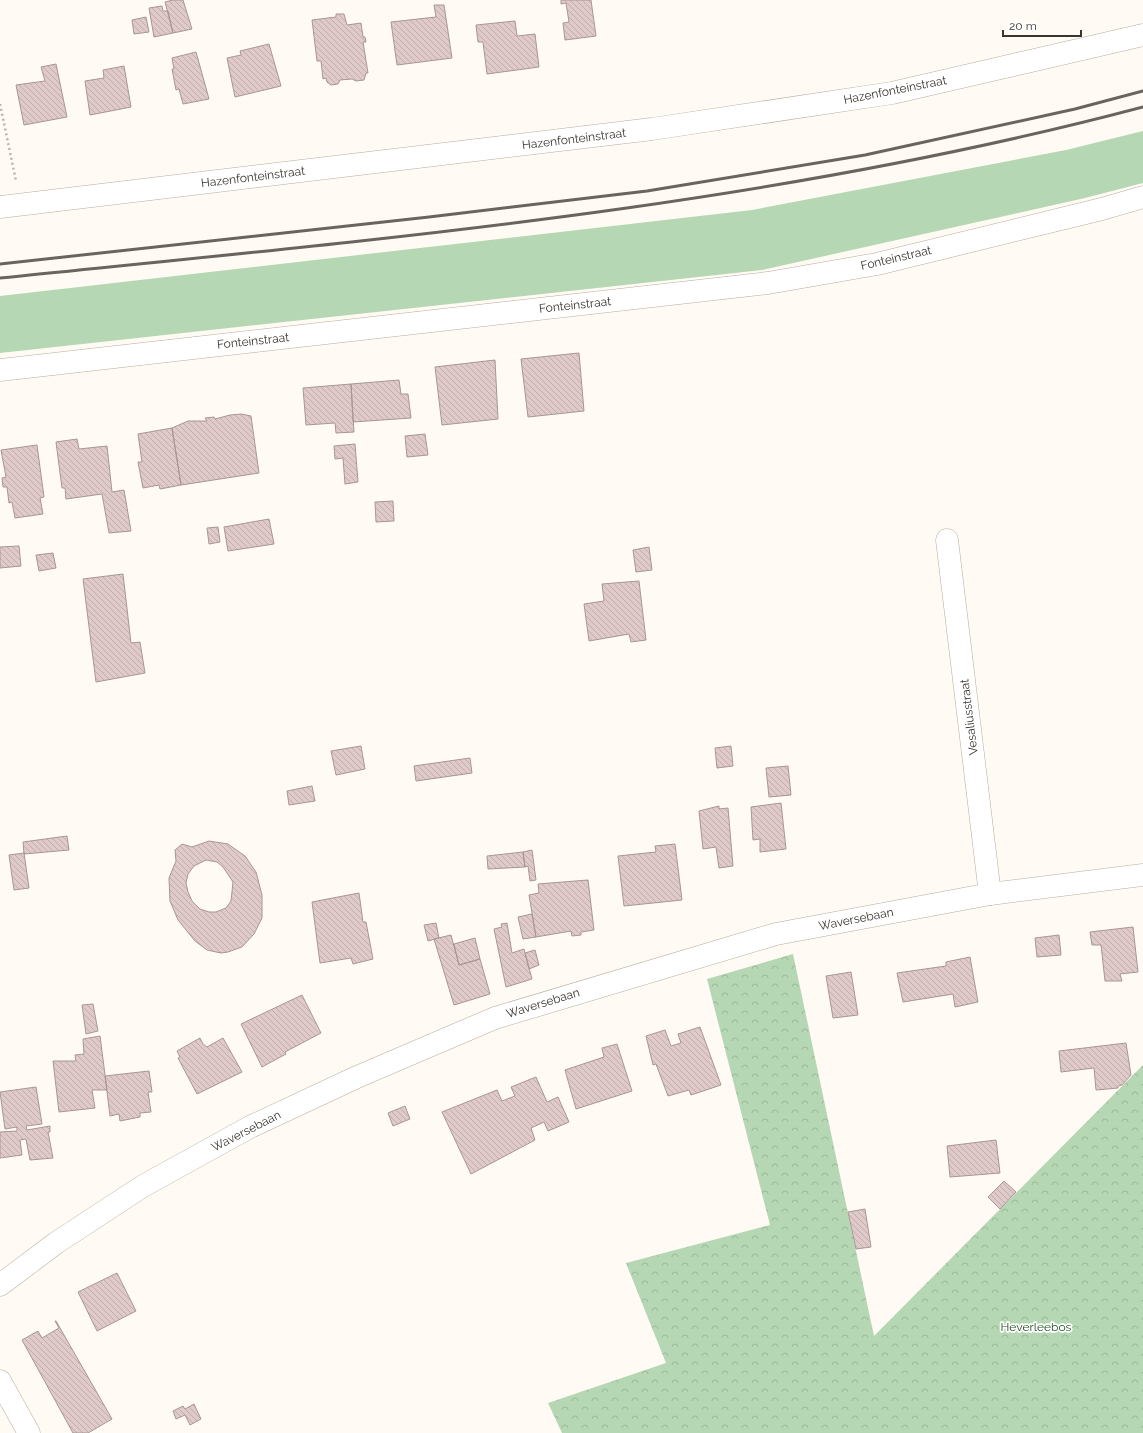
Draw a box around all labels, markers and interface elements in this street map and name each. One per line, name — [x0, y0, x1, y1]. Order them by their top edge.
scale bar — [1003, 12, 1081, 38]
text: 20 m — [1009, 19, 1037, 33]
street label: Hazenfonteinstraat — [842, 73, 948, 107]
street label: Hazenfonteinstraat — [521, 126, 627, 152]
street label: Hazenfonteinstraat — [200, 164, 306, 190]
street label: Fonteinstraat — [859, 243, 933, 273]
street label: Fonteinstraat — [538, 294, 612, 316]
street label: Fonteinstraat — [216, 330, 290, 352]
street label: Vesaliusstraat — [957, 678, 981, 756]
street label: Waversebaan — [817, 905, 895, 933]
street label: Waversebaan — [505, 985, 581, 1021]
street label: Waversebaan — [209, 1108, 283, 1154]
park label: Heverleebos — [1001, 1320, 1072, 1334]

